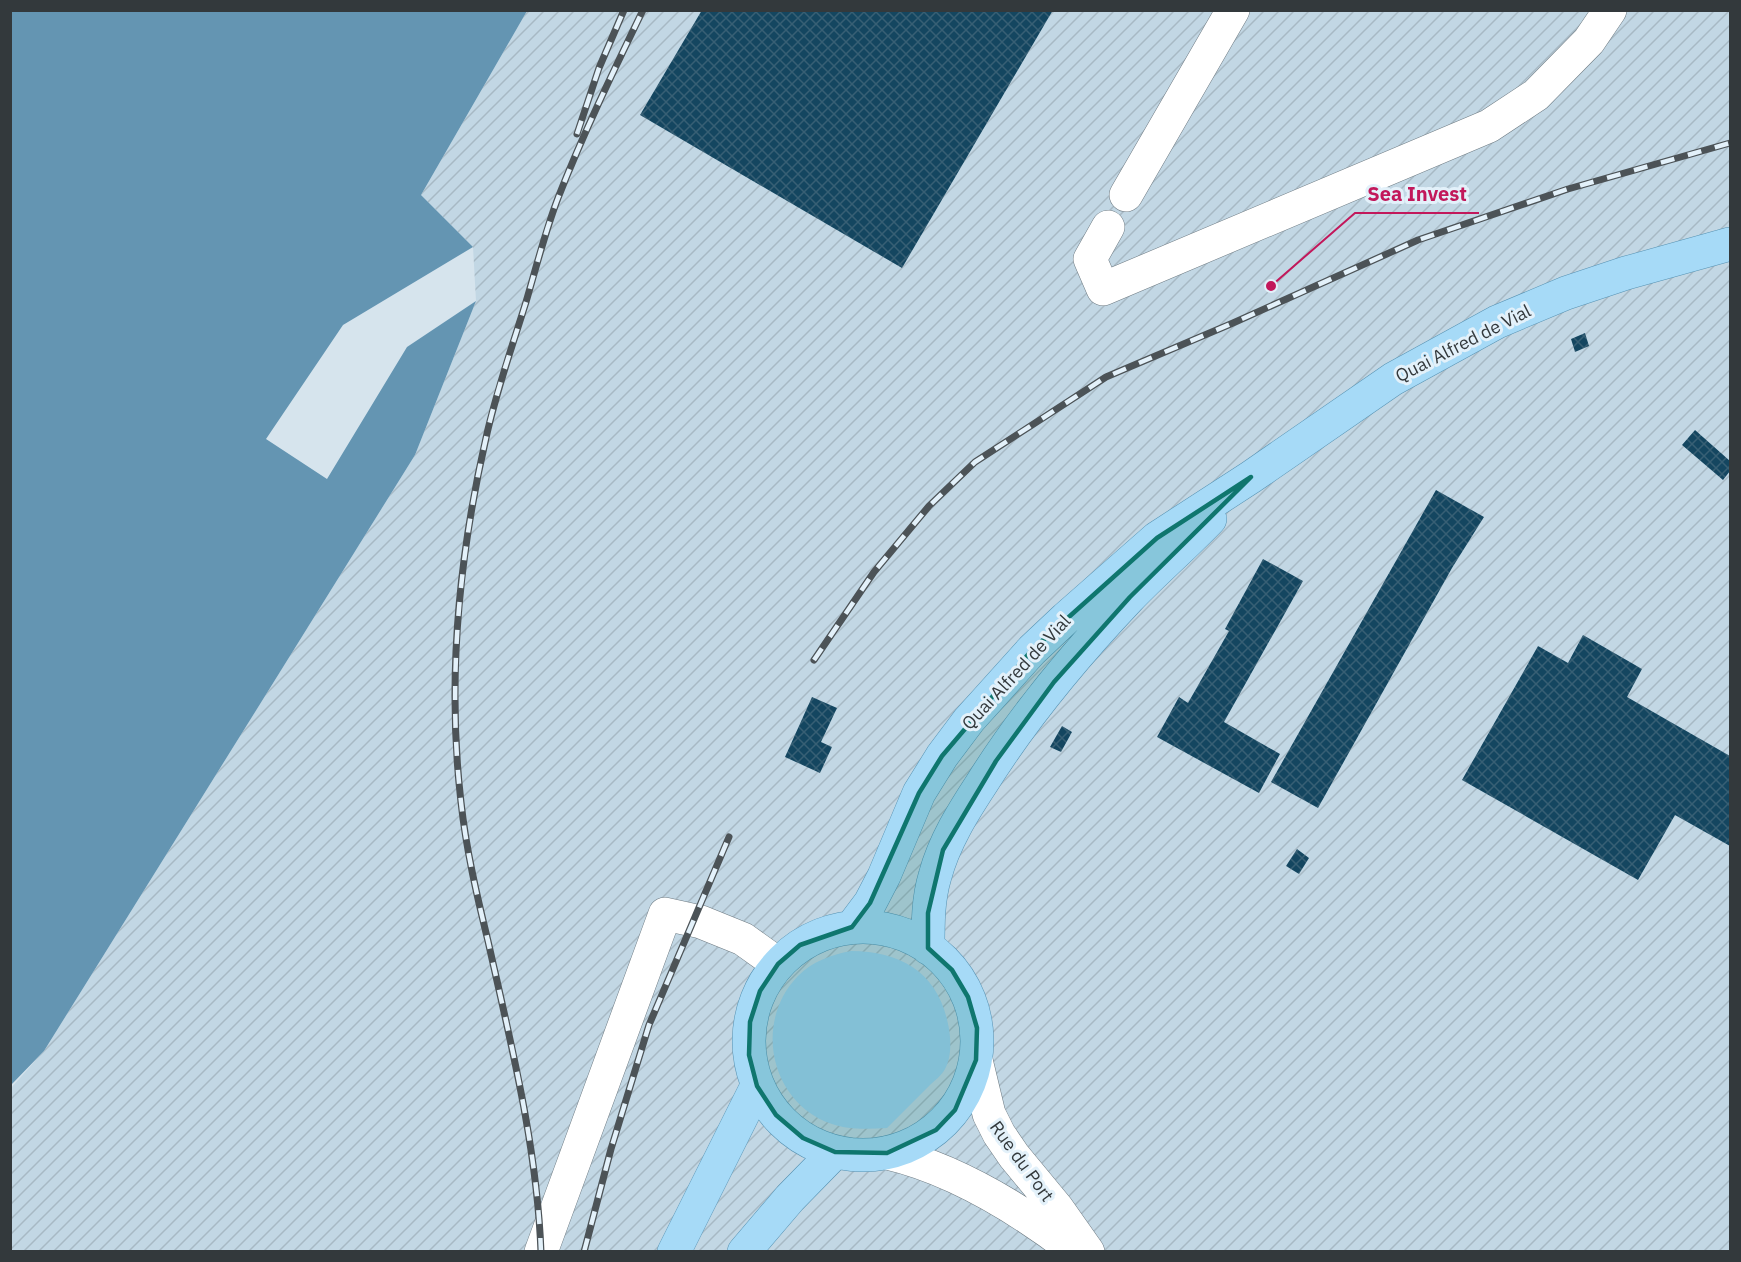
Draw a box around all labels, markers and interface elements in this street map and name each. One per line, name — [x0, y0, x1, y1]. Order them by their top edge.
callout: Sea Invest — [1355, 175, 1479, 213]
text: Sea Invest — [1367, 180, 1467, 207]
street label: Quai Alfred de Vial — [1391, 299, 1535, 387]
street label: Quai Alfred de Vial — [957, 610, 1075, 734]
street label: Rue du Port — [985, 1116, 1059, 1206]

